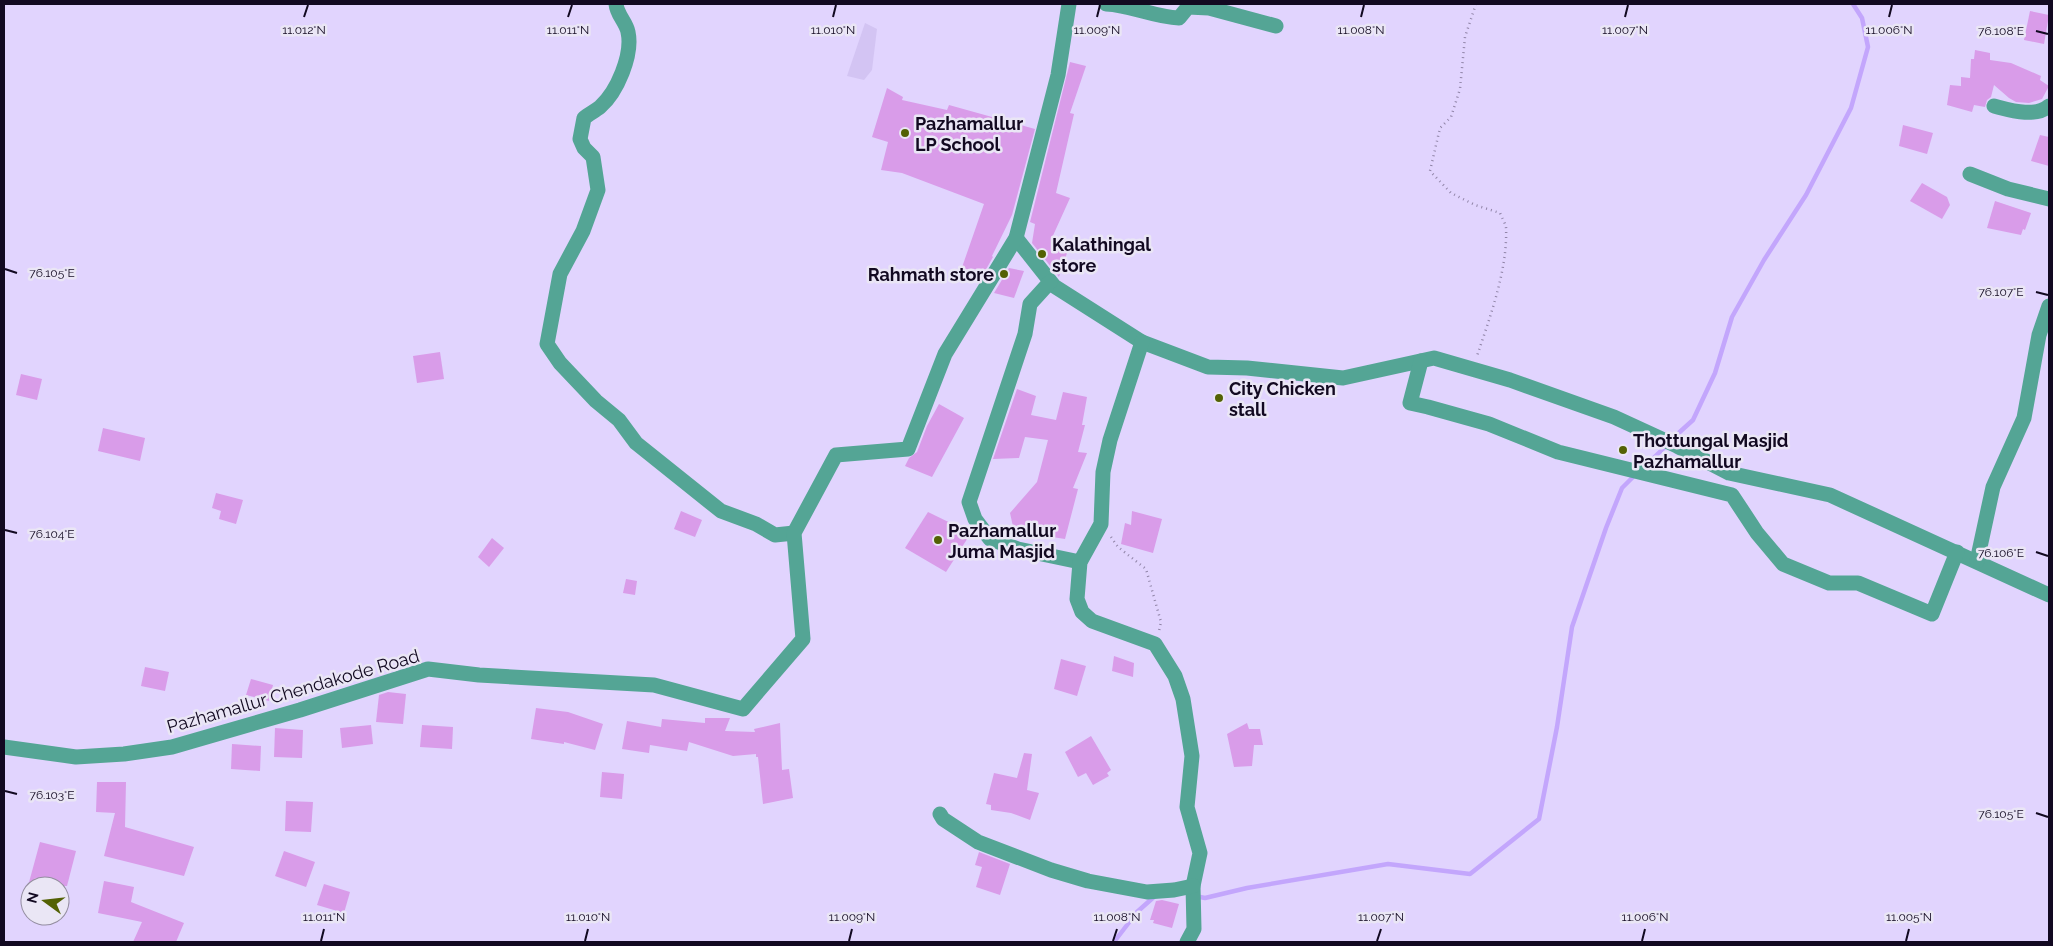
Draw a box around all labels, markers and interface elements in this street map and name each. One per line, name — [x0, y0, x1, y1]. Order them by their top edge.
text: 11.012°N — [282, 23, 326, 37]
text: 11.011°N — [547, 23, 589, 37]
text: 11.010°N — [811, 23, 855, 37]
text: 11.009°N — [1074, 23, 1120, 37]
text: 11.008°N — [1338, 23, 1384, 37]
text: 11.007°N — [1602, 23, 1648, 37]
text: 11.006°N — [1866, 23, 1912, 37]
text: 76.108°E — [1978, 24, 2024, 38]
place label: Pazhamallur LP School — [915, 113, 1023, 155]
marker: Pazhamallur LP School — [899, 127, 911, 139]
place label: Kalathingal store — [1052, 234, 1151, 276]
marker: Kalathingal store — [1036, 248, 1048, 260]
place label: Rahmath store — [868, 264, 994, 285]
text: 76.105°E — [29, 266, 75, 280]
marker: Rahmath store — [998, 268, 1010, 280]
text: 76.107°E — [1978, 285, 2024, 299]
place label: City Chicken stall — [1229, 378, 1336, 420]
marker: City Chicken stall — [1213, 392, 1225, 404]
place label: Thottungal Masjid Pazhamallur — [1633, 430, 1788, 472]
marker: Thottungal Masjid Pazhamallur — [1617, 444, 1629, 456]
place label: Pazhamallur Juma Masjid — [948, 520, 1056, 562]
text: 76.104°E — [29, 527, 75, 541]
marker: Pazhamallur Juma Masjid — [932, 534, 944, 546]
text: 76.106°E — [1978, 546, 2024, 560]
street label: Pazhamallur Chendakode Road — [164, 645, 422, 737]
text: 76.103°E — [29, 788, 75, 802]
text: 76.105°E — [1978, 807, 2024, 821]
north arrow — [20, 876, 70, 926]
text: N — [23, 890, 42, 905]
text: 11.011°N — [303, 910, 345, 924]
text: 11.010°N — [566, 910, 610, 924]
text: 11.009°N — [829, 910, 875, 924]
text: 11.008°N — [1094, 910, 1140, 924]
text: 11.007°N — [1358, 910, 1404, 924]
text: 11.006°N — [1622, 910, 1668, 924]
text: 11.005°N — [1886, 910, 1932, 924]

